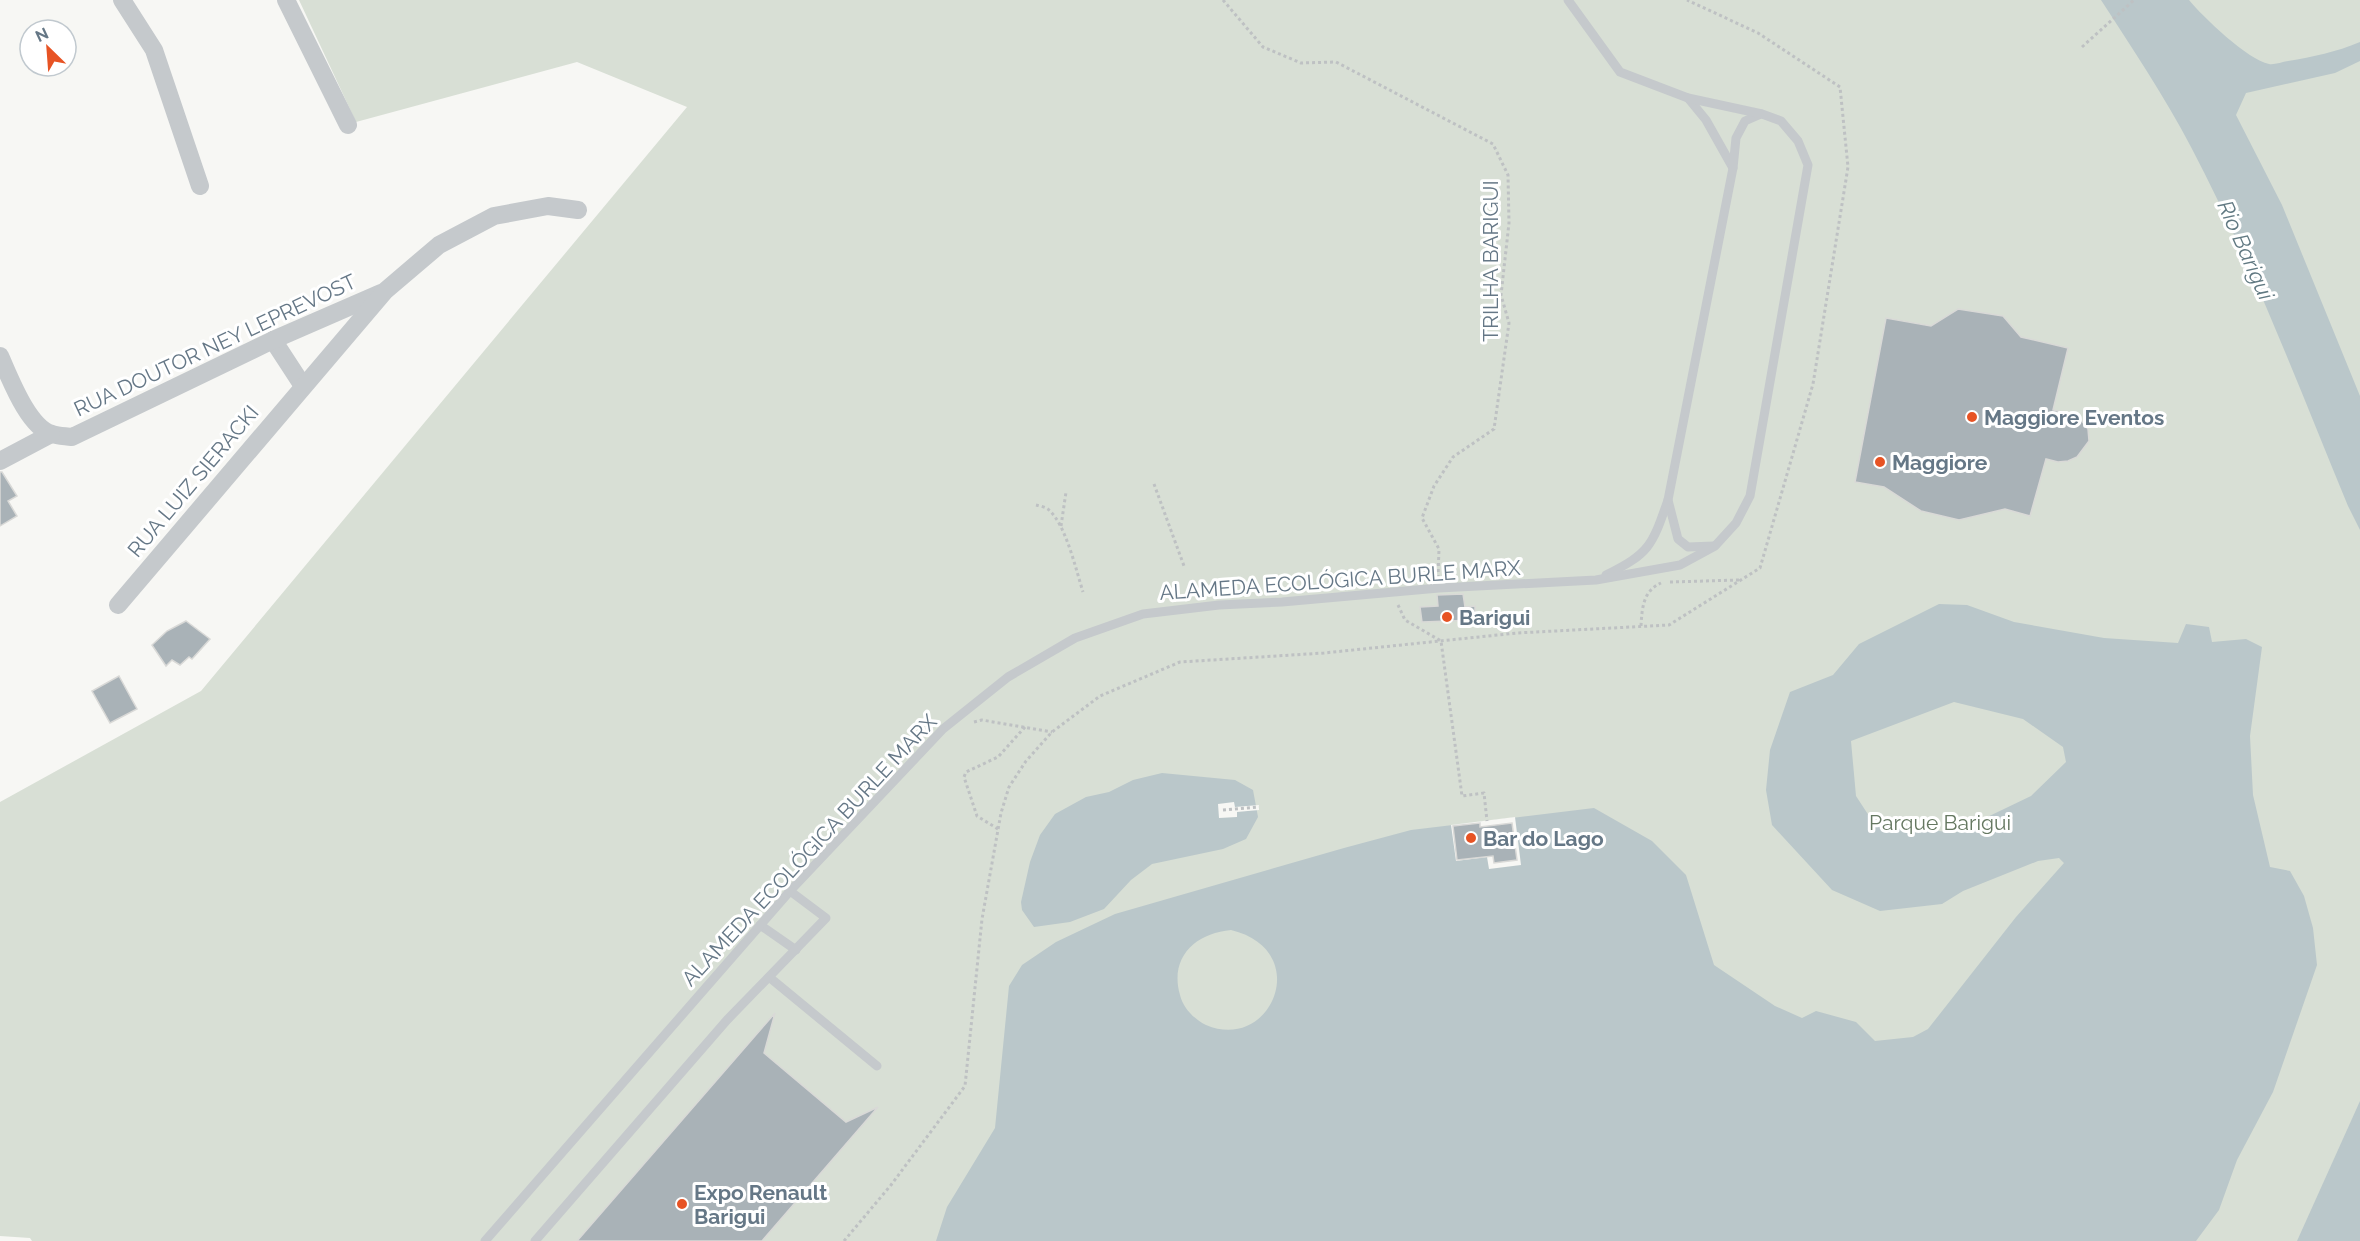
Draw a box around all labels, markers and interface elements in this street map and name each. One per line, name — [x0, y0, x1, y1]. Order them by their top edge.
north arrow — [18, 18, 78, 78]
text: N — [32, 24, 51, 46]
street label: TRILHA BARIGUI — [1478, 180, 1503, 342]
water label: Rio Barigui — [2213, 196, 2280, 305]
street label: RUA DOUTOR NEY LEPREVOST — [70, 268, 360, 422]
street label: RUA LUIZ SIERACKI — [122, 400, 264, 562]
place label: Maggiore Eventos — [1984, 405, 2164, 430]
marker: Maggiore Eventos — [1965, 410, 1979, 424]
place label: Maggiore — [1892, 450, 1988, 475]
marker: Maggiore — [1873, 455, 1887, 469]
street label: ALAMEDA ECOLÓGICA BURLE MARX — [1159, 555, 1522, 605]
place label: Barigui — [1459, 605, 1530, 630]
marker: Barigui — [1440, 610, 1454, 624]
street label: ALAMEDA ECOLÓGICA BURLE MARX — [676, 709, 942, 991]
park label: Parque Barigui — [1869, 810, 2011, 835]
place label: Bar do Lago — [1483, 826, 1604, 851]
marker: Bar do Lago — [1464, 831, 1478, 845]
place label: Expo Renault Barigui — [694, 1180, 827, 1229]
marker: Expo Renault Barigui — [675, 1197, 689, 1211]

